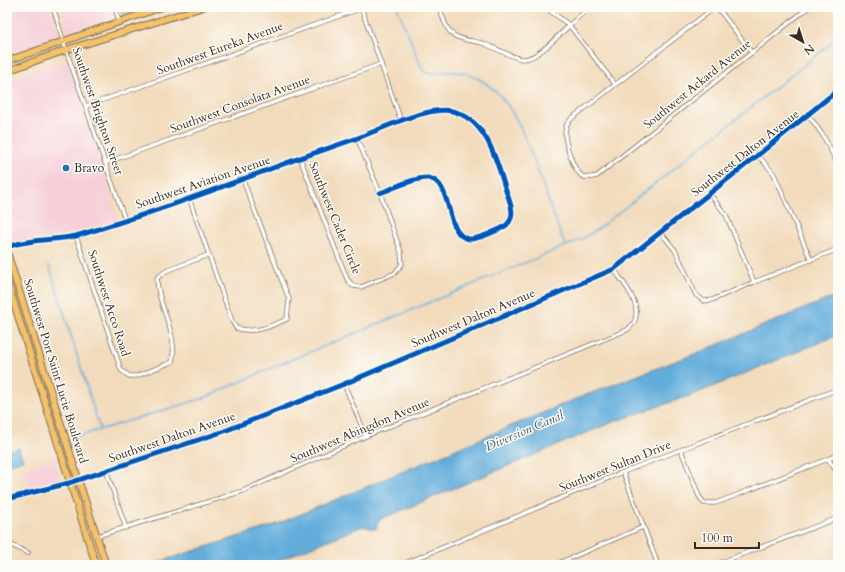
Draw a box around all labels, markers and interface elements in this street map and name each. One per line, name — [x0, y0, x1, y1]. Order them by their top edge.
street label: Southwest Eureka Avenue — [155, 18, 285, 78]
north arrow — [783, 22, 823, 62]
street label: Southwest Ackard Avenue — [640, 36, 754, 132]
text: N — [800, 41, 817, 59]
street label: Southwest Brighton Street — [69, 45, 127, 177]
street label: Southwest Consolata Avenue — [168, 71, 312, 137]
street label: Southwest Dalton Avenue — [688, 106, 802, 200]
street label: Southwest Aviation Avenue — [134, 151, 272, 213]
place label: Bravo — [74, 160, 105, 176]
street label: Southwest Cadet Circle — [305, 160, 365, 276]
marker: Bravo — [61, 163, 71, 173]
street label: Southwest Acco Road — [84, 248, 134, 359]
street label: Southwest Port Saint Lucie Boulevard — [20, 277, 92, 466]
street label: Southwest Dalton Avenue — [409, 285, 537, 351]
street label: Southwest Abingdon Avenue — [288, 393, 432, 467]
water label: Diversion Canal — [482, 406, 567, 456]
street label: Southwest Dalton Avenue — [107, 408, 237, 466]
street label: Southwest Sultan Drive — [557, 436, 673, 496]
scale bar — [695, 524, 759, 550]
text: 100 m — [701, 530, 734, 546]

